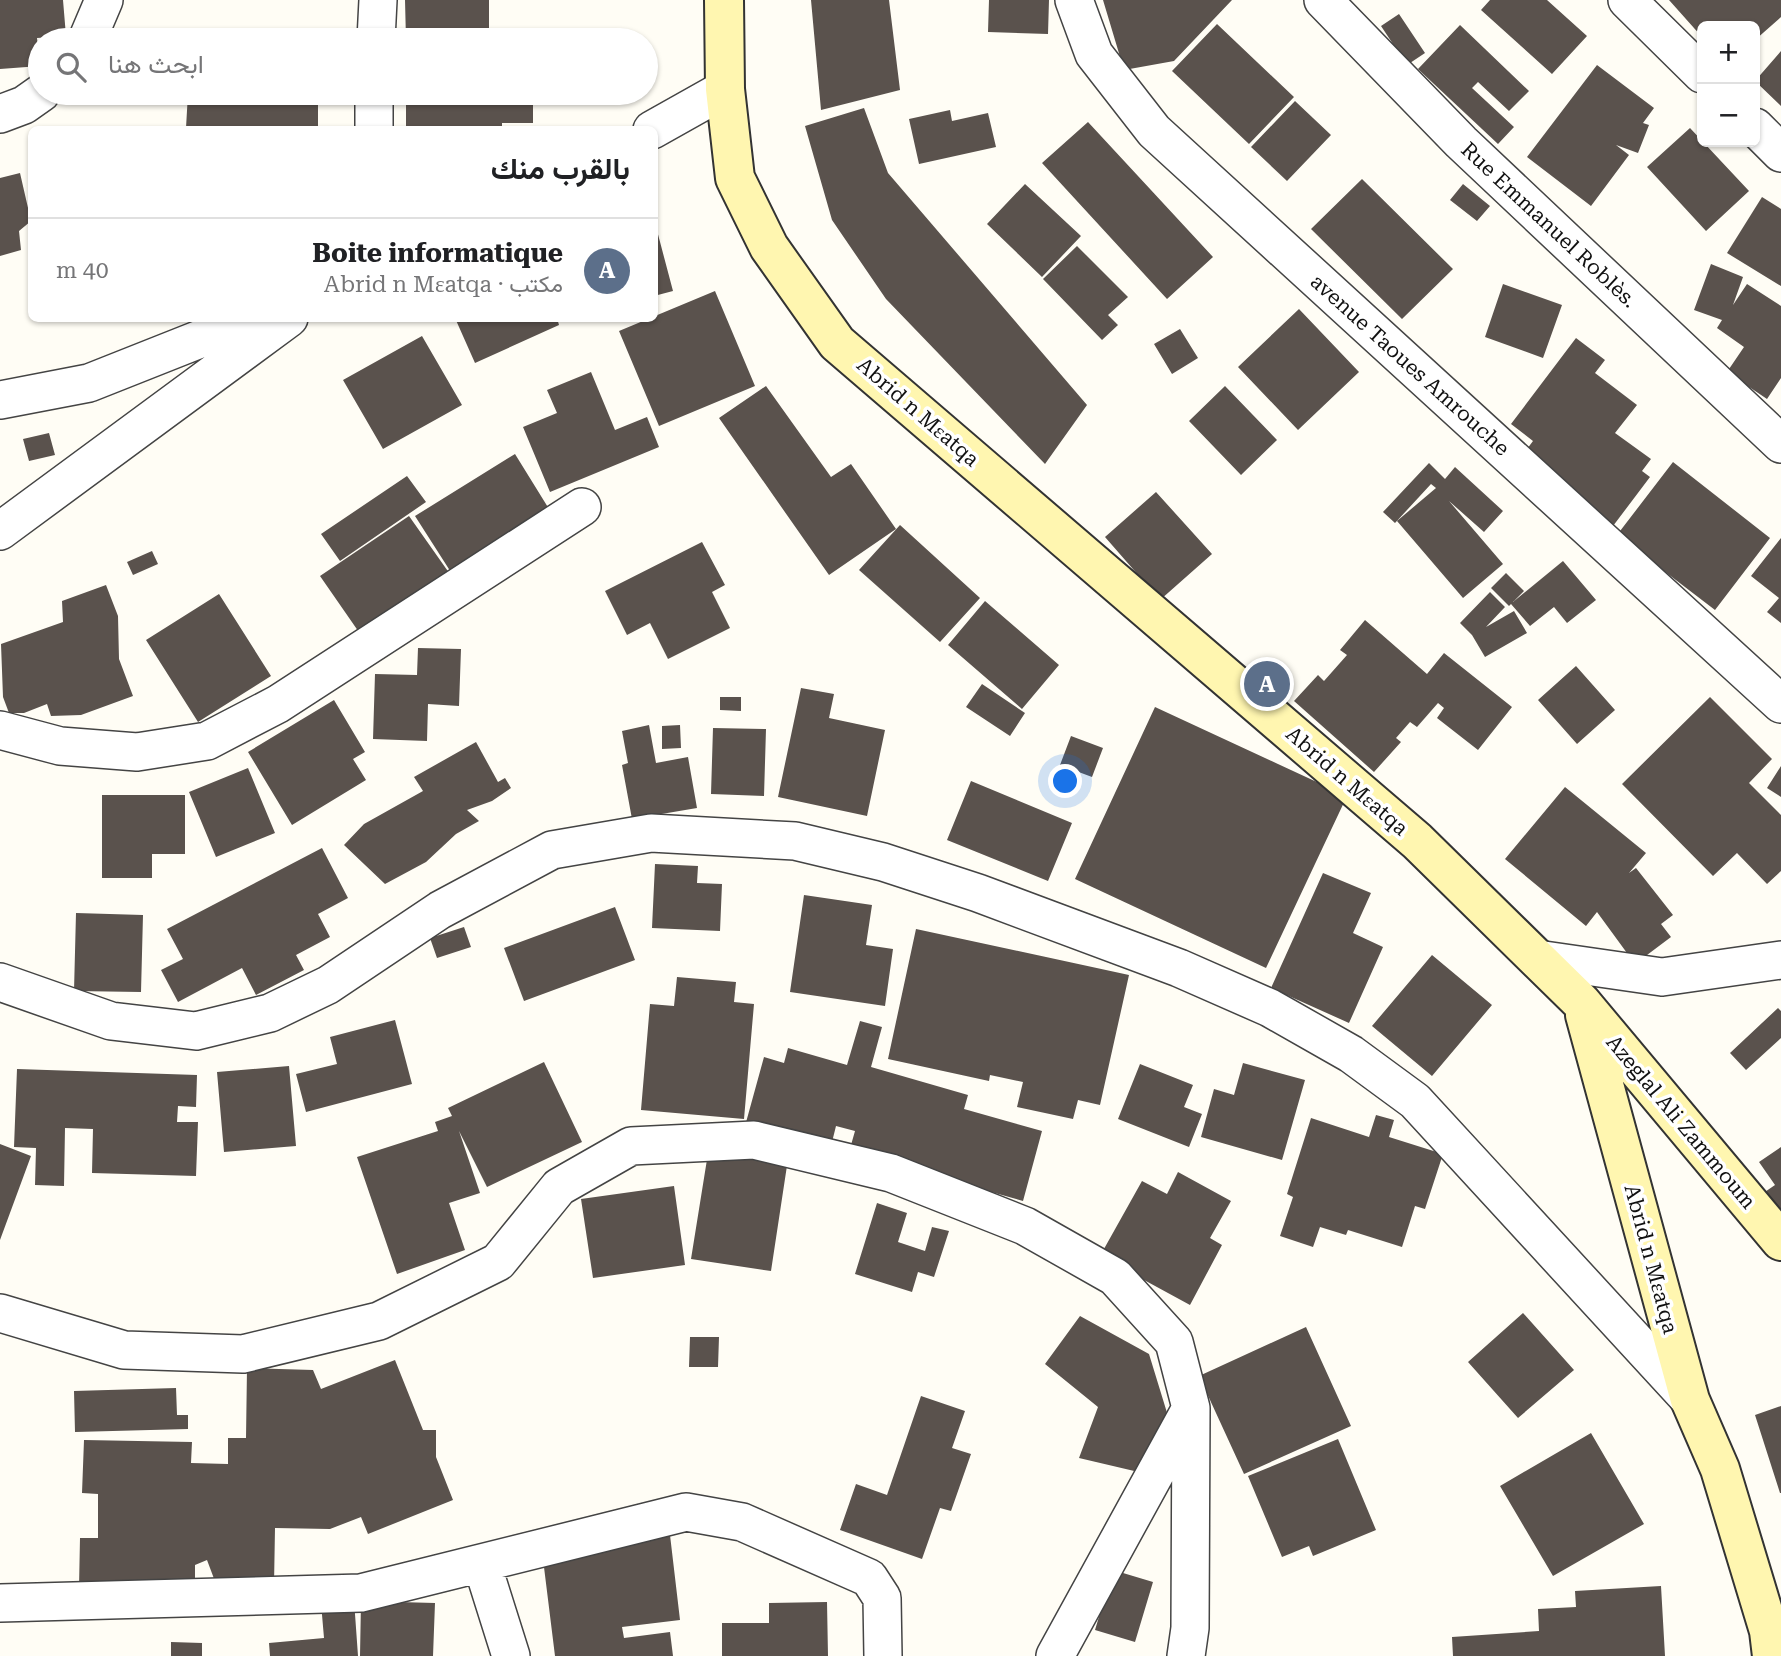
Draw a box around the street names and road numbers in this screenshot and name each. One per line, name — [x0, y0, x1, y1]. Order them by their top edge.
street label: Rue Emmanuel Roblès. — [1456, 137, 1642, 313]
street label: avenue Taoues Amrouche — [1306, 269, 1514, 461]
street label: Abrid n Mɛatqa — [852, 353, 984, 472]
street label: Abrid n Mɛatqa — [1281, 722, 1413, 841]
street label: Azeglal Ali Zammoum — [1601, 1030, 1761, 1214]
street label: Abrid n Mɛatqa — [1620, 1182, 1683, 1337]

